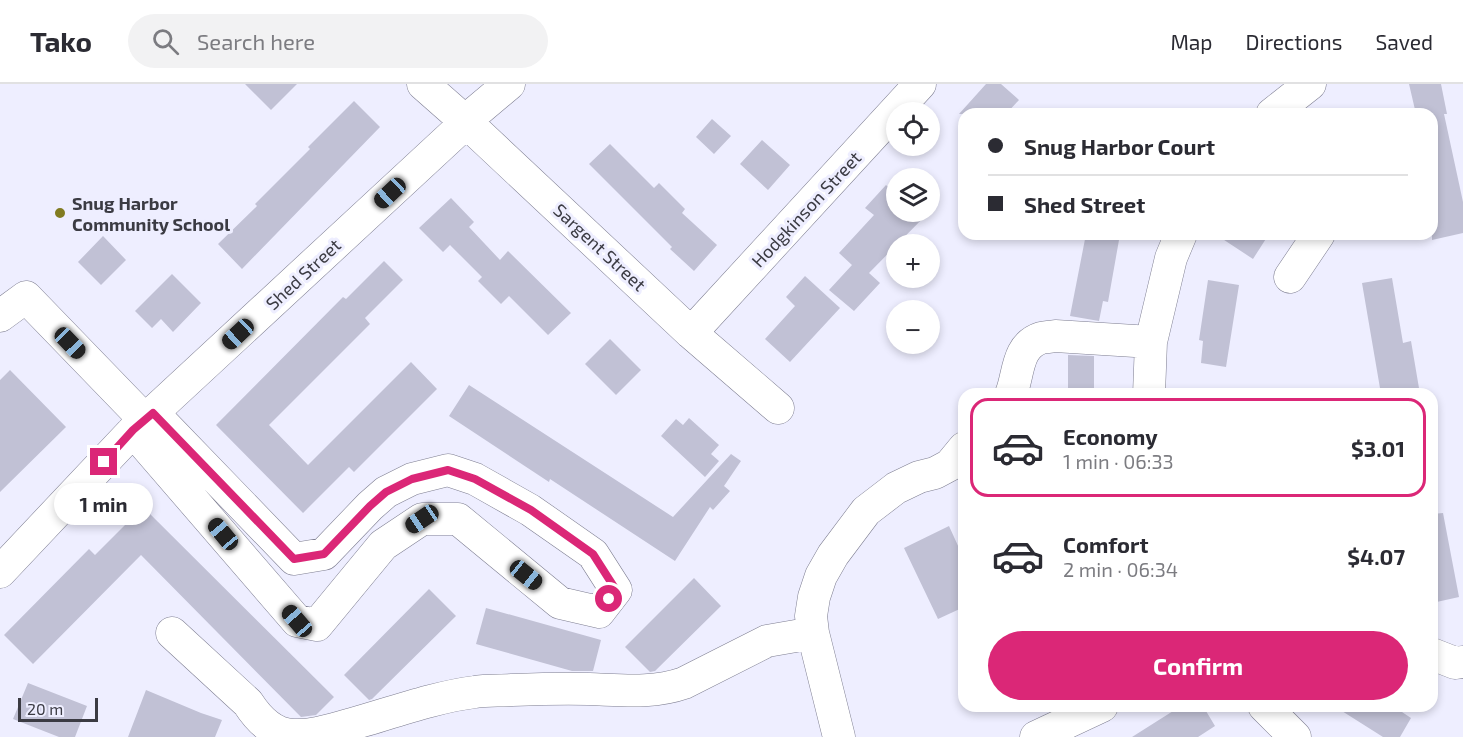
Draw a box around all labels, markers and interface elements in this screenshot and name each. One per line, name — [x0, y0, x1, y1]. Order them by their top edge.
search box — [128, 14, 548, 68]
text: Tako — [30, 24, 92, 58]
icon: search — [149, 25, 182, 58]
text: Search here — [197, 28, 315, 54]
text: Map — [1170, 29, 1213, 54]
text: Directions — [1246, 29, 1342, 54]
text: Saved — [1375, 29, 1433, 54]
map controls — [886, 102, 940, 354]
button: locate — [886, 102, 940, 156]
text: Snug Harbor Court — [1024, 133, 1215, 159]
street label: Hodgkinson Street — [747, 146, 865, 272]
button: layers — [886, 168, 940, 222]
car — [371, 174, 409, 212]
text: Shed Street — [1024, 191, 1145, 217]
place label: Snug Harbor Community School — [72, 192, 230, 235]
street label: Sargent Street — [549, 199, 651, 295]
marker: Snug Harbor Community School — [53, 206, 67, 220]
street label: Shed Street — [261, 234, 345, 314]
button: + — [886, 234, 940, 288]
button: − — [886, 300, 940, 354]
car — [219, 315, 257, 353]
car — [51, 324, 89, 362]
icon: car — [991, 421, 1045, 475]
text: Economy — [1063, 423, 1158, 449]
text: $3.01 — [1351, 435, 1405, 461]
route end — [90, 448, 117, 475]
text: 1 min · 06:33 — [1063, 449, 1174, 473]
callout: 1 min — [54, 483, 154, 525]
text: 1 min — [79, 492, 128, 516]
car — [402, 501, 442, 537]
car — [205, 514, 241, 554]
icon: car — [991, 529, 1045, 583]
text: Comfort — [1063, 531, 1148, 557]
text: $4.07 — [1347, 543, 1405, 569]
car — [506, 557, 546, 593]
text: 2 min · 06:34 — [1063, 557, 1178, 581]
route start — [595, 585, 622, 612]
car — [278, 602, 316, 640]
button: Confirm — [988, 631, 1408, 700]
scale bar — [18, 695, 98, 722]
text: 20 m — [27, 699, 63, 718]

